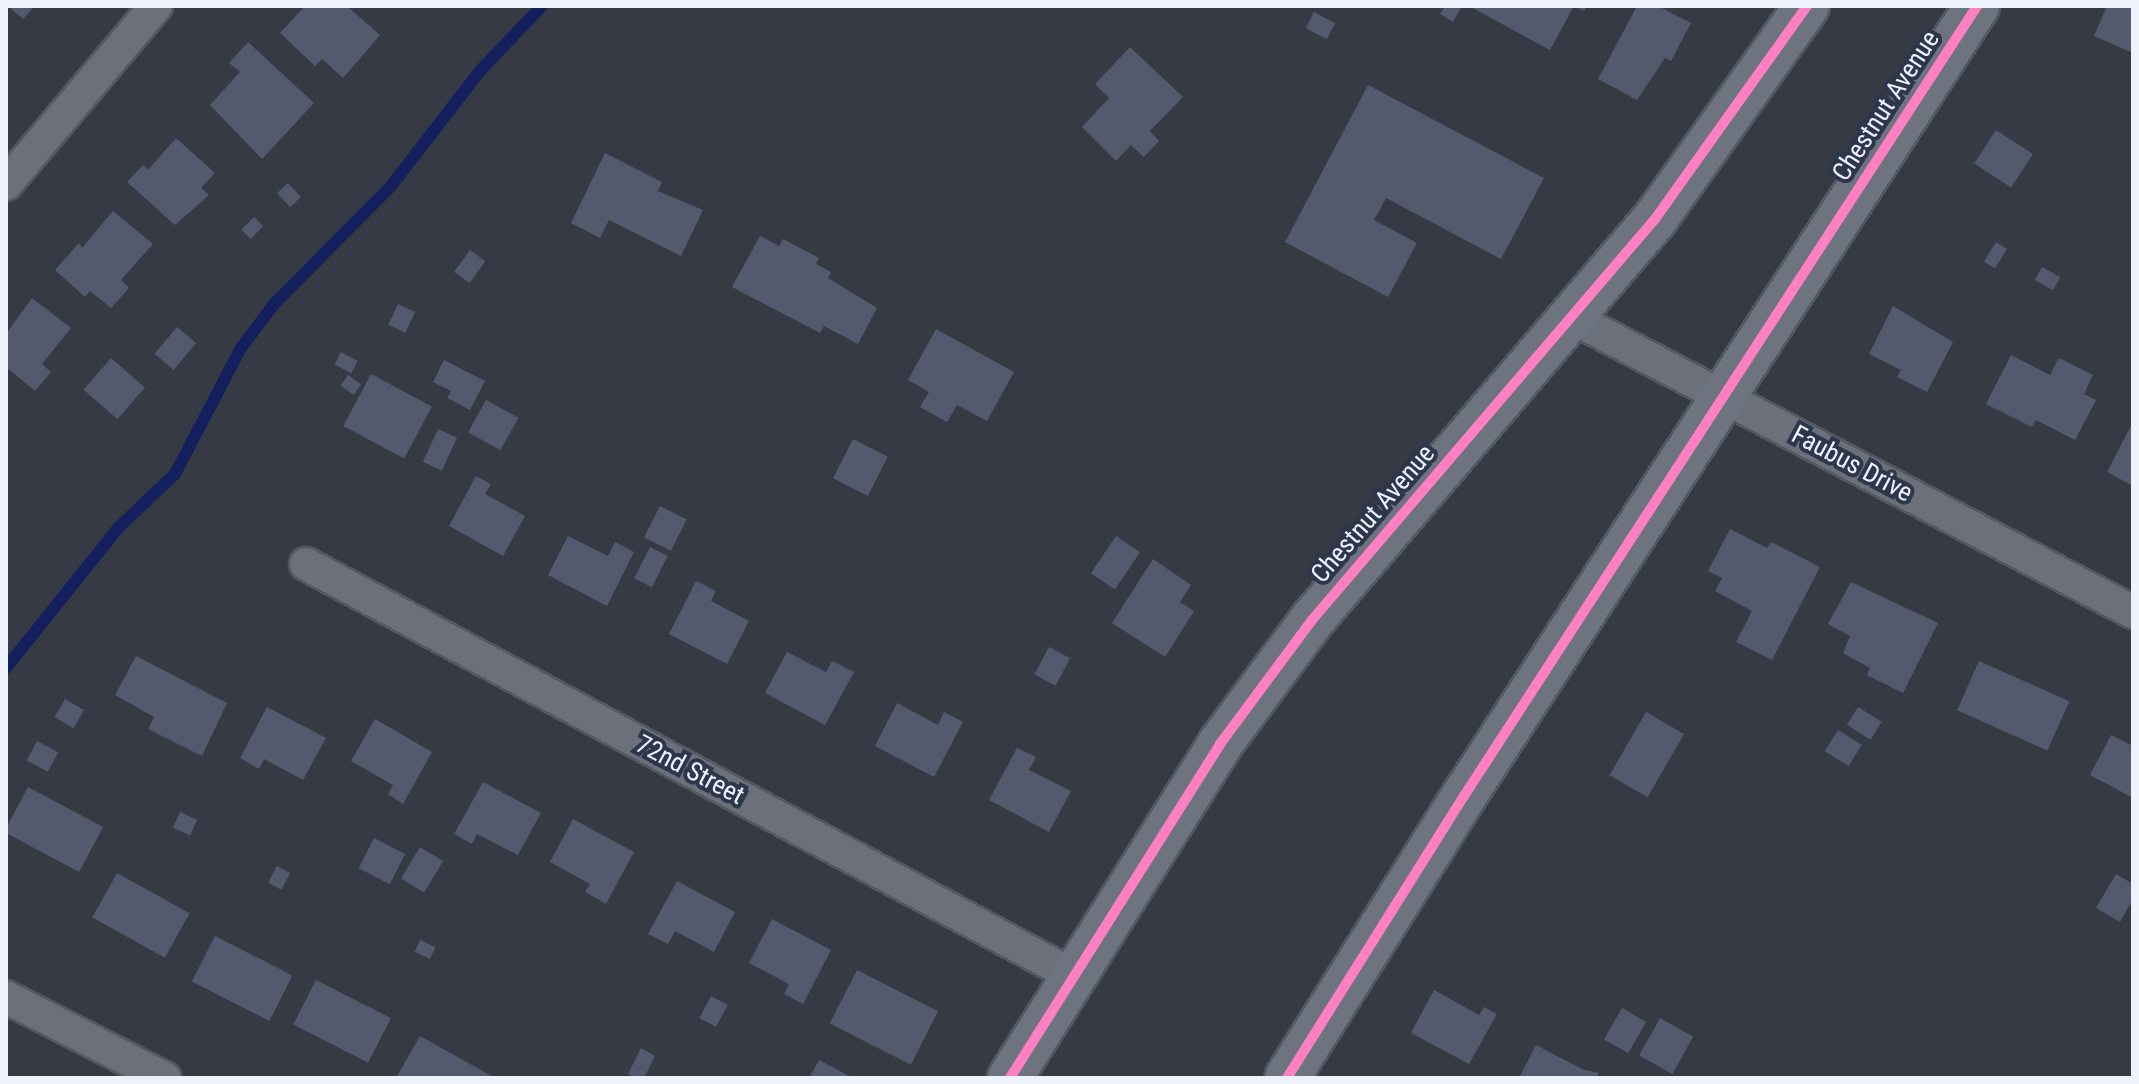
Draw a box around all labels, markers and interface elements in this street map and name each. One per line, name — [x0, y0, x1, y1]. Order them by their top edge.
street label: Chestnut Avenue — [1826, 25, 1946, 187]
street label: Faubus Drive — [1786, 419, 1918, 509]
street label: Chestnut Avenue — [1305, 439, 1441, 589]
street label: 72nd Street — [631, 729, 749, 811]

